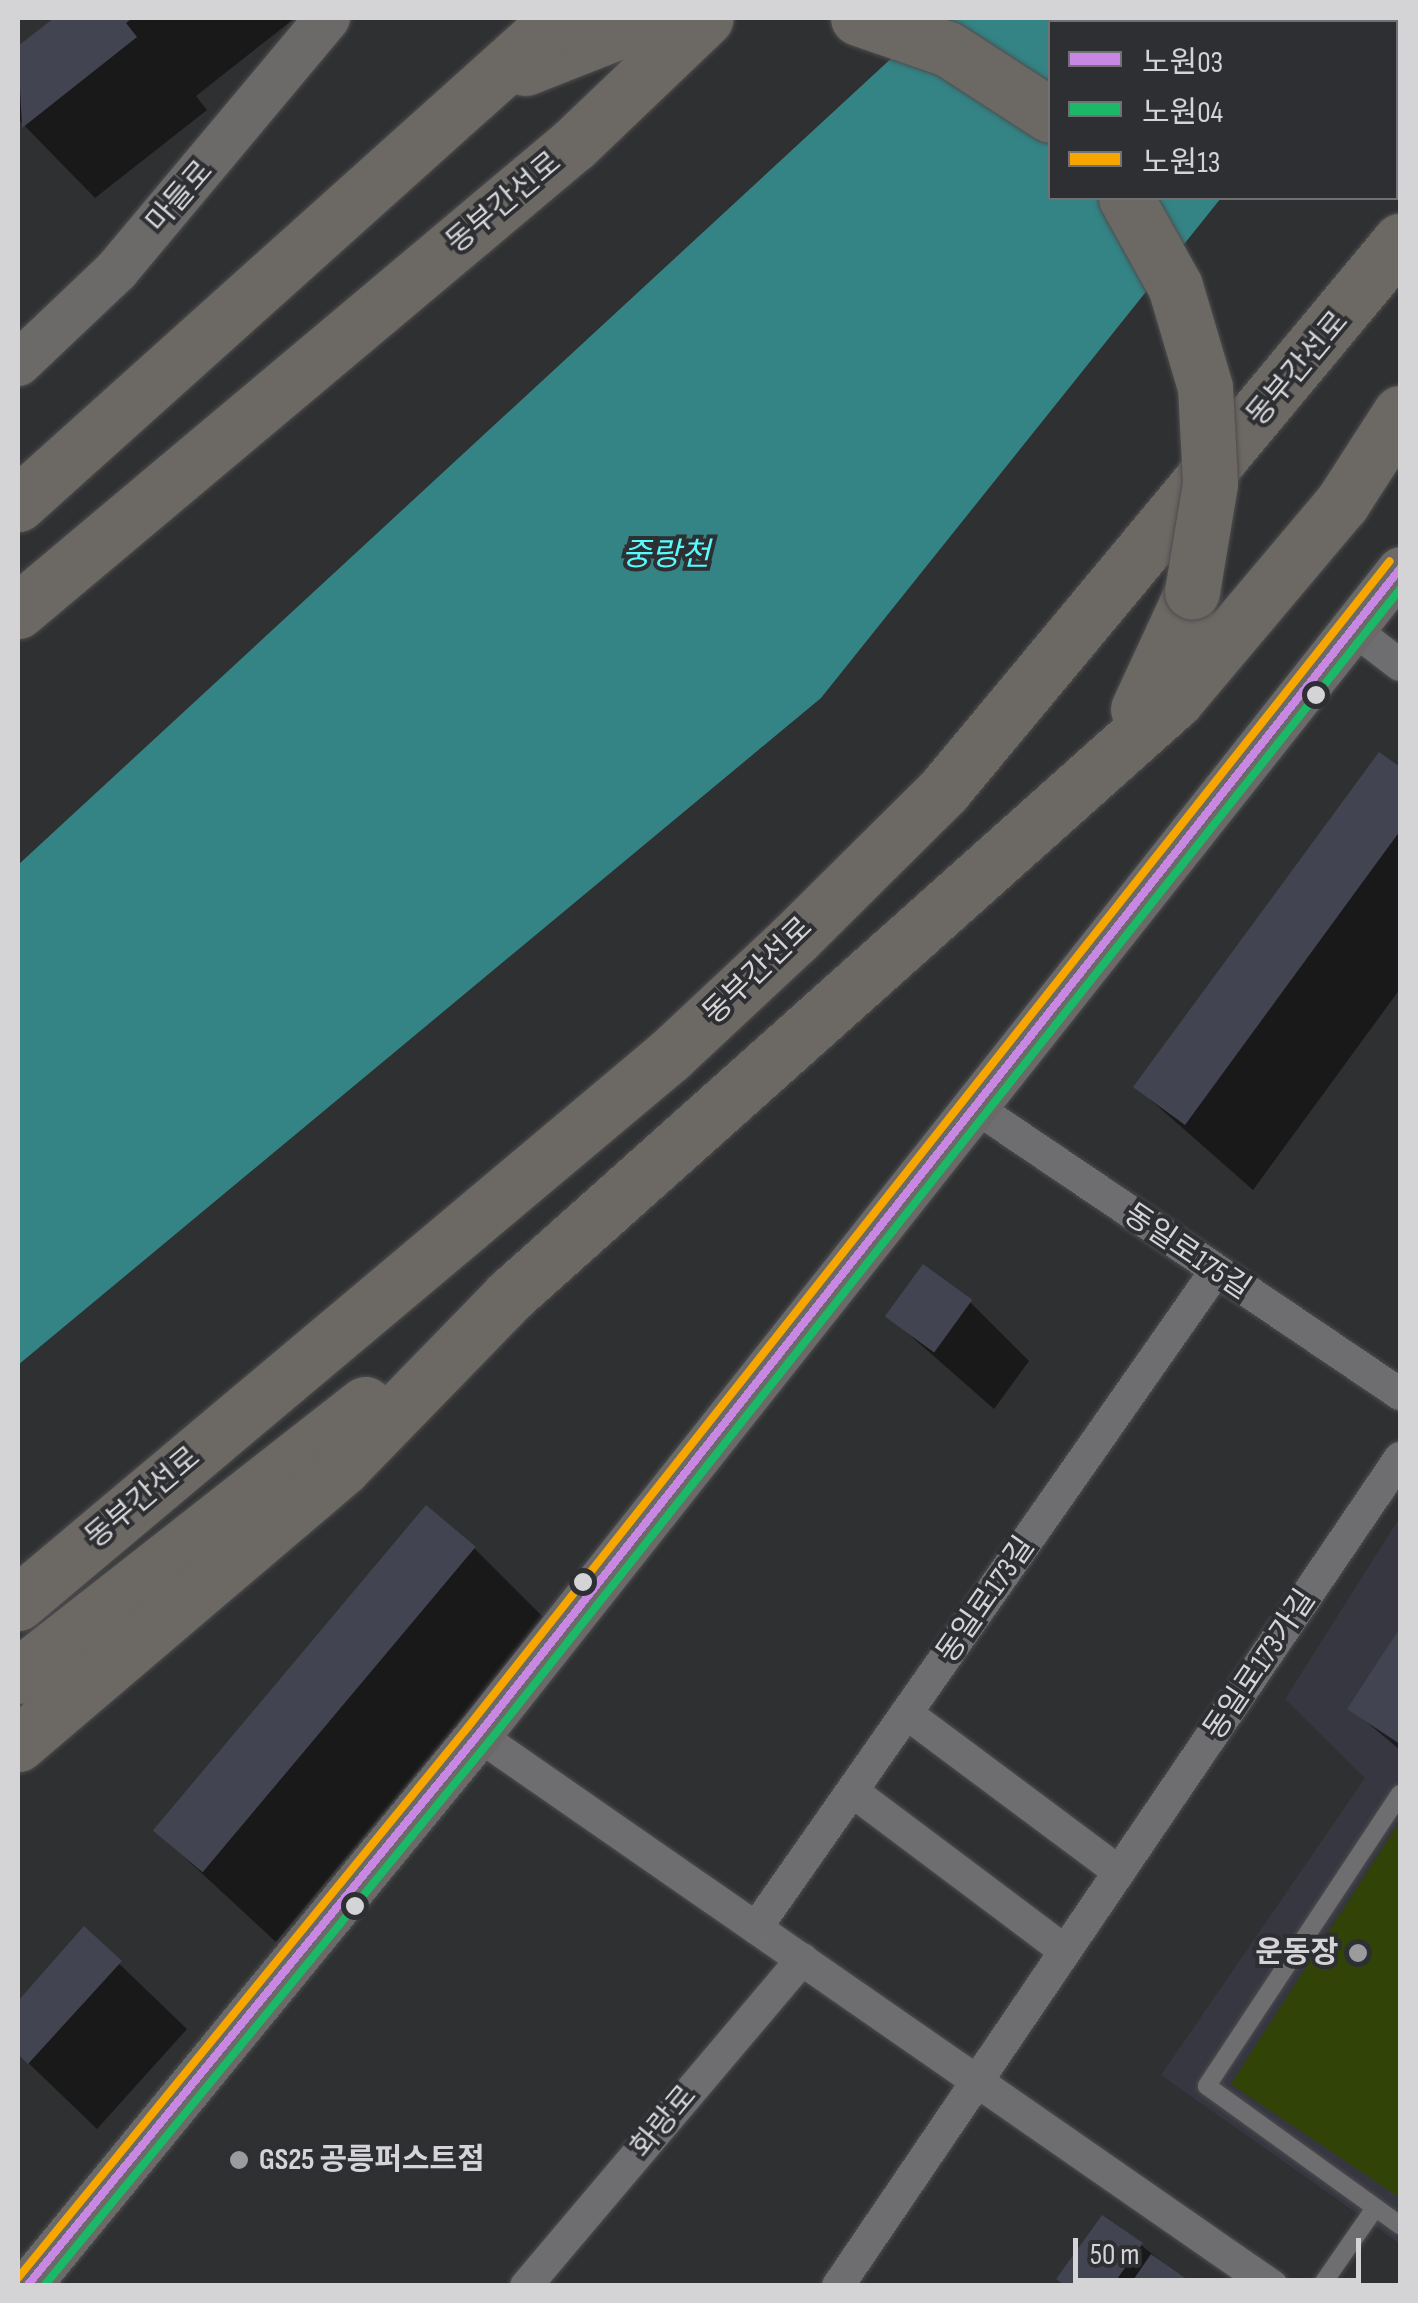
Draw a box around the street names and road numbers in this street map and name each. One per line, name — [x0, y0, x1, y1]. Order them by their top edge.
street label: 동부간선로 — [440, 145, 568, 261]
street label: 마들로 — [139, 154, 221, 240]
street label: 동부간선로 — [1240, 305, 1356, 433]
street label: 동부간선로 — [696, 910, 820, 1032]
street label: 동일로175길 — [1117, 1197, 1257, 1307]
street label: 동부간선로 — [79, 1440, 207, 1556]
street label: 동일로173길 — [930, 1530, 1042, 1670]
street label: 동일로173가길 — [1197, 1583, 1323, 1747]
street label: 화랑로 — [624, 2079, 704, 2165]

